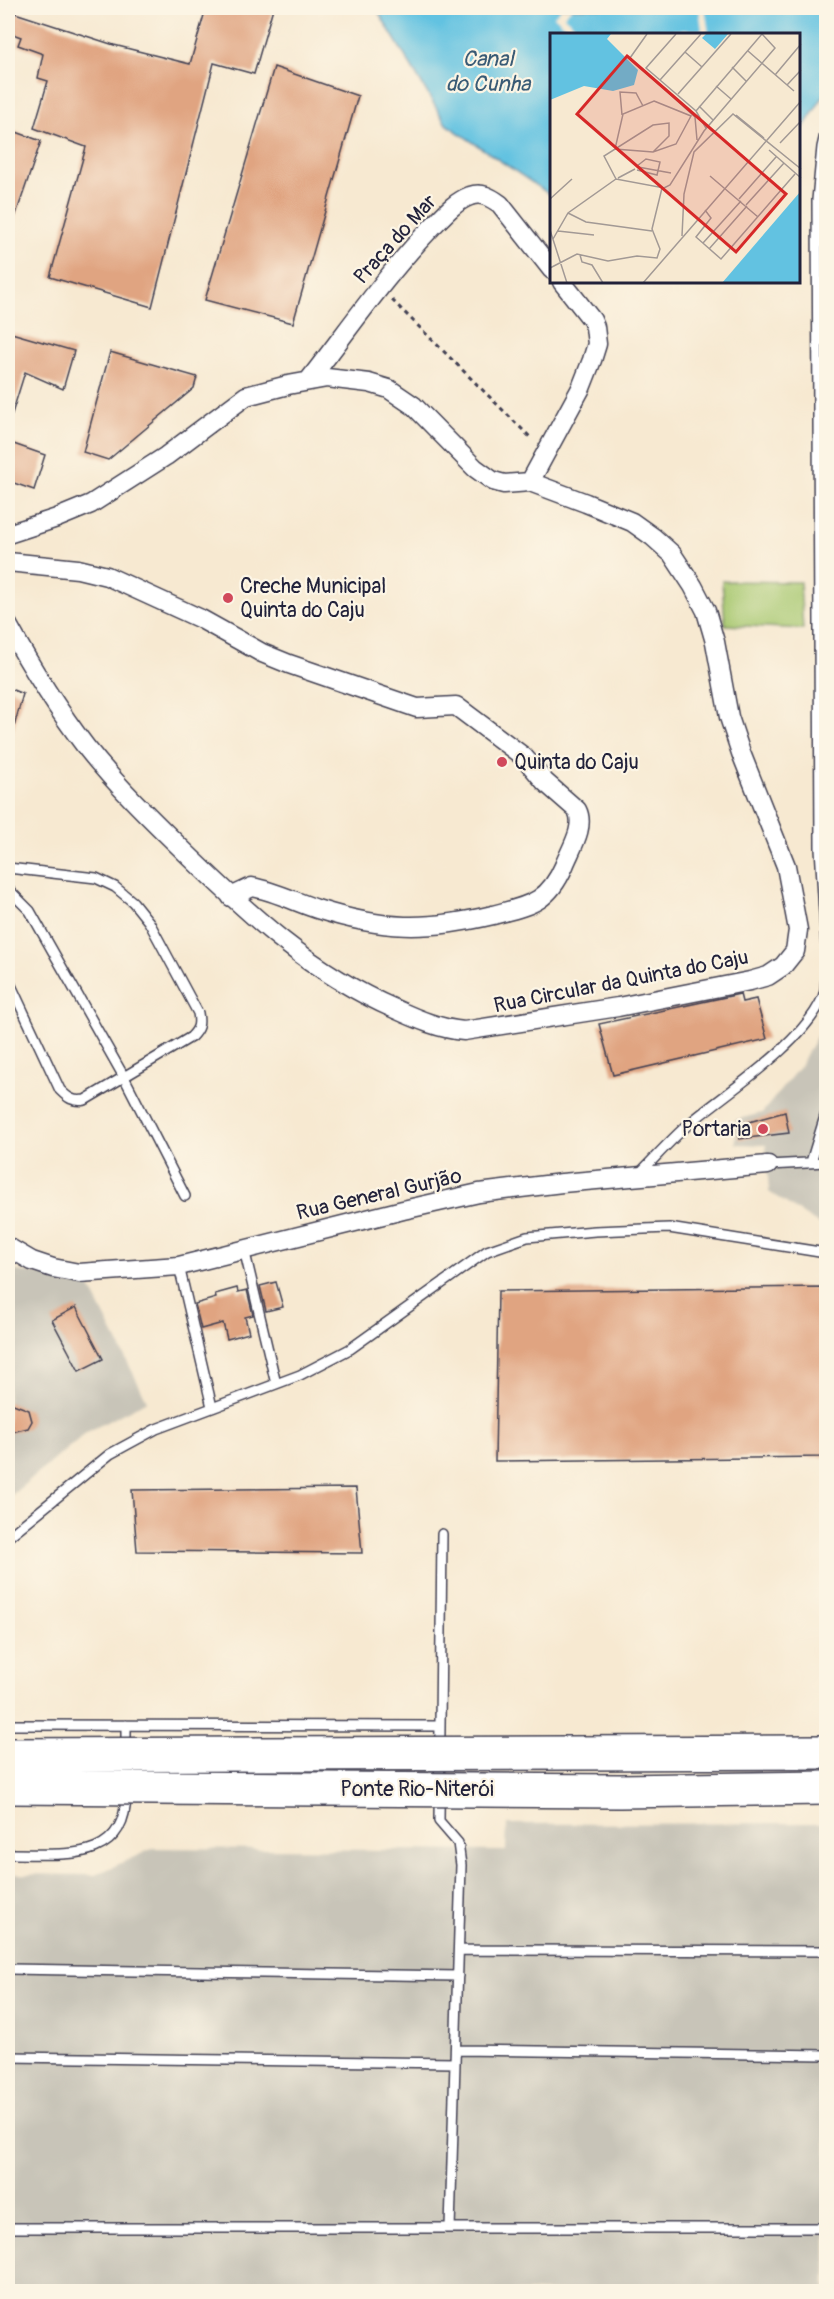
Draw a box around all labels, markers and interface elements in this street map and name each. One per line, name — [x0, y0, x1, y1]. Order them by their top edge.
inset map — [550, 33, 801, 284]
water label: Canal do Cunha — [446, 45, 532, 98]
street label: Praça do Mar — [348, 188, 443, 290]
place label: Creche Municipal Quinta do Caju — [240, 573, 386, 624]
marker: Creche Municipal Quinta do Caju — [221, 591, 235, 605]
place label: Quinta do Caju — [514, 749, 639, 776]
marker: Quinta do Caju — [495, 755, 509, 769]
street label: Rua Circular da Quinta do Caju — [492, 944, 751, 1019]
place label: Portaria — [681, 1116, 751, 1143]
marker: Portaria — [756, 1122, 770, 1136]
street label: Rua General Gurjão — [294, 1162, 464, 1227]
street label: Ponte Rio-Niterói — [340, 1776, 494, 1803]

